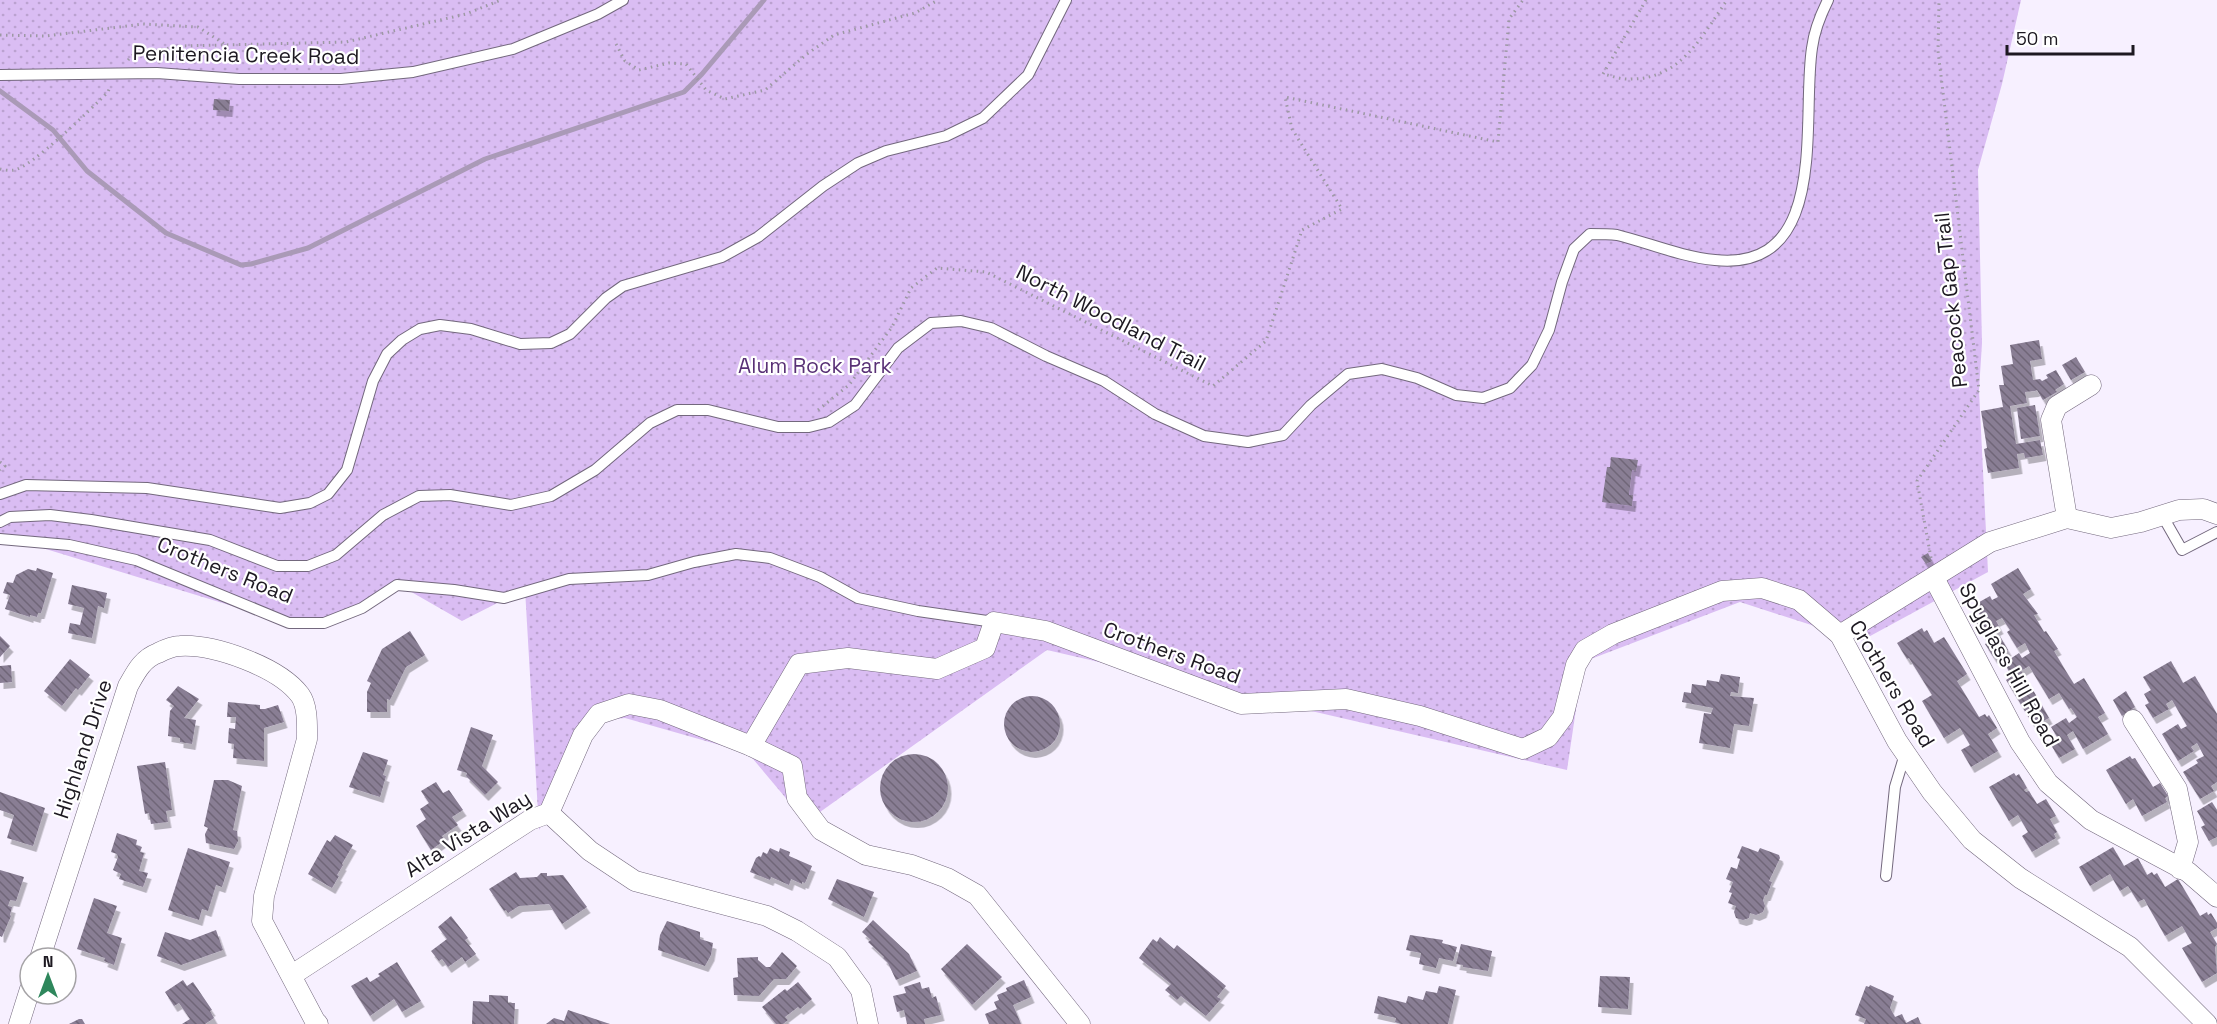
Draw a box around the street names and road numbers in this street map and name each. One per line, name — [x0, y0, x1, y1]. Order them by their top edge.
street label: Penitencia Creek Road — [132, 39, 360, 70]
street label: Peacock Gap Trail — [1928, 211, 1973, 389]
street label: North Woodland Trail — [1012, 258, 1211, 377]
street label: Crothers Road — [153, 530, 297, 609]
street label: Spyglass Hill Road — [1953, 578, 2066, 752]
street label: Crothers Road — [1100, 615, 1245, 690]
street label: Crothers Road — [1844, 615, 1941, 753]
street label: Highland Drive — [47, 676, 118, 822]
street label: Alta Vista Way — [400, 784, 536, 883]

